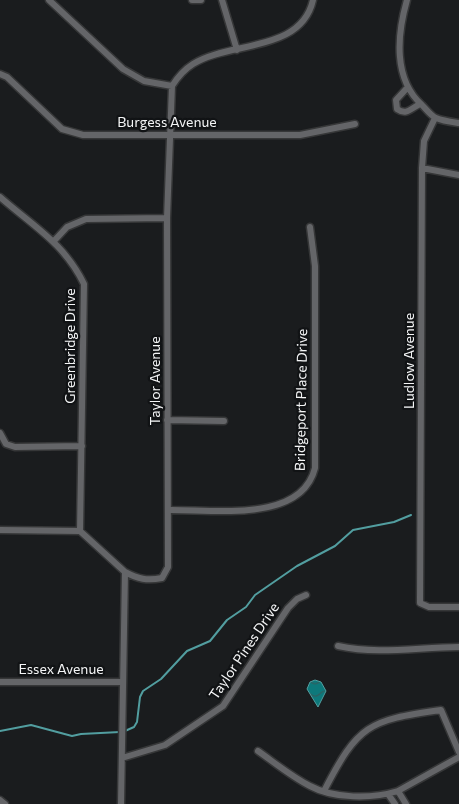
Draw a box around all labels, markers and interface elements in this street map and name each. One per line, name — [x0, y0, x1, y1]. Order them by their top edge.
street label: Burgess Avenue — [117, 113, 217, 130]
street label: Greenbridge Drive — [61, 288, 78, 404]
street label: Ludlow Avenue — [400, 313, 417, 409]
street label: Bridgeport Place Drive — [291, 329, 310, 471]
street label: Taylor Avenue — [146, 336, 163, 426]
street label: Taylor Pines Drive — [205, 599, 282, 702]
street label: Essex Avenue — [18, 660, 104, 677]

